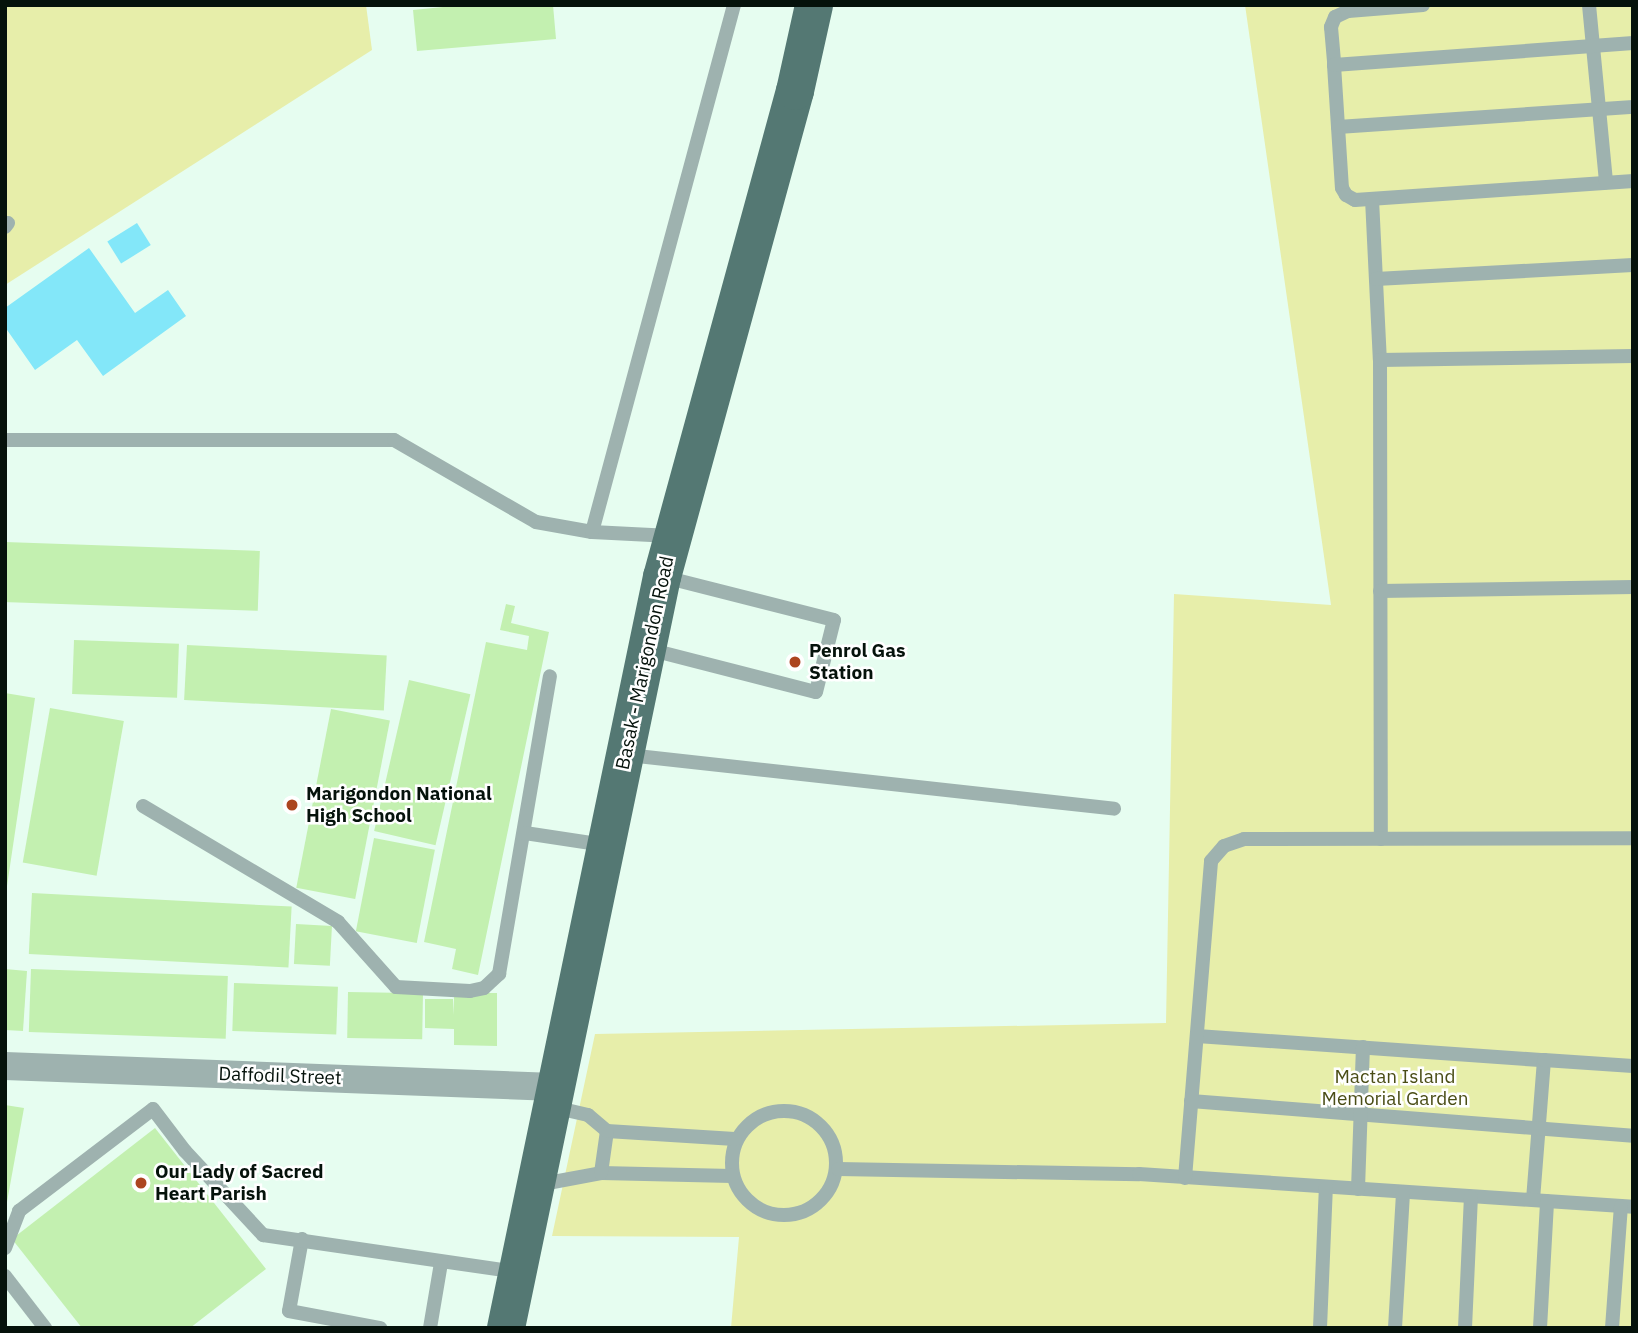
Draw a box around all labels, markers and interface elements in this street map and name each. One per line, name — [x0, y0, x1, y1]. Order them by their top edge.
street label: Basak - Marigondon Road — [611, 554, 679, 772]
place label: Penrol Gas Station — [809, 640, 906, 684]
marker: Penrol Gas Station — [787, 654, 803, 670]
place label: Marigondon National High School — [306, 783, 492, 827]
marker: Marigondon National High School — [284, 797, 300, 813]
street label: Daffodil Street — [218, 1062, 342, 1090]
park label: Mactan Island Memorial Garden — [1321, 1066, 1469, 1110]
place label: Our Lady of Sacred Heart Parish — [155, 1161, 323, 1205]
marker: Our Lady of Sacred Heart Parish — [133, 1175, 149, 1191]

